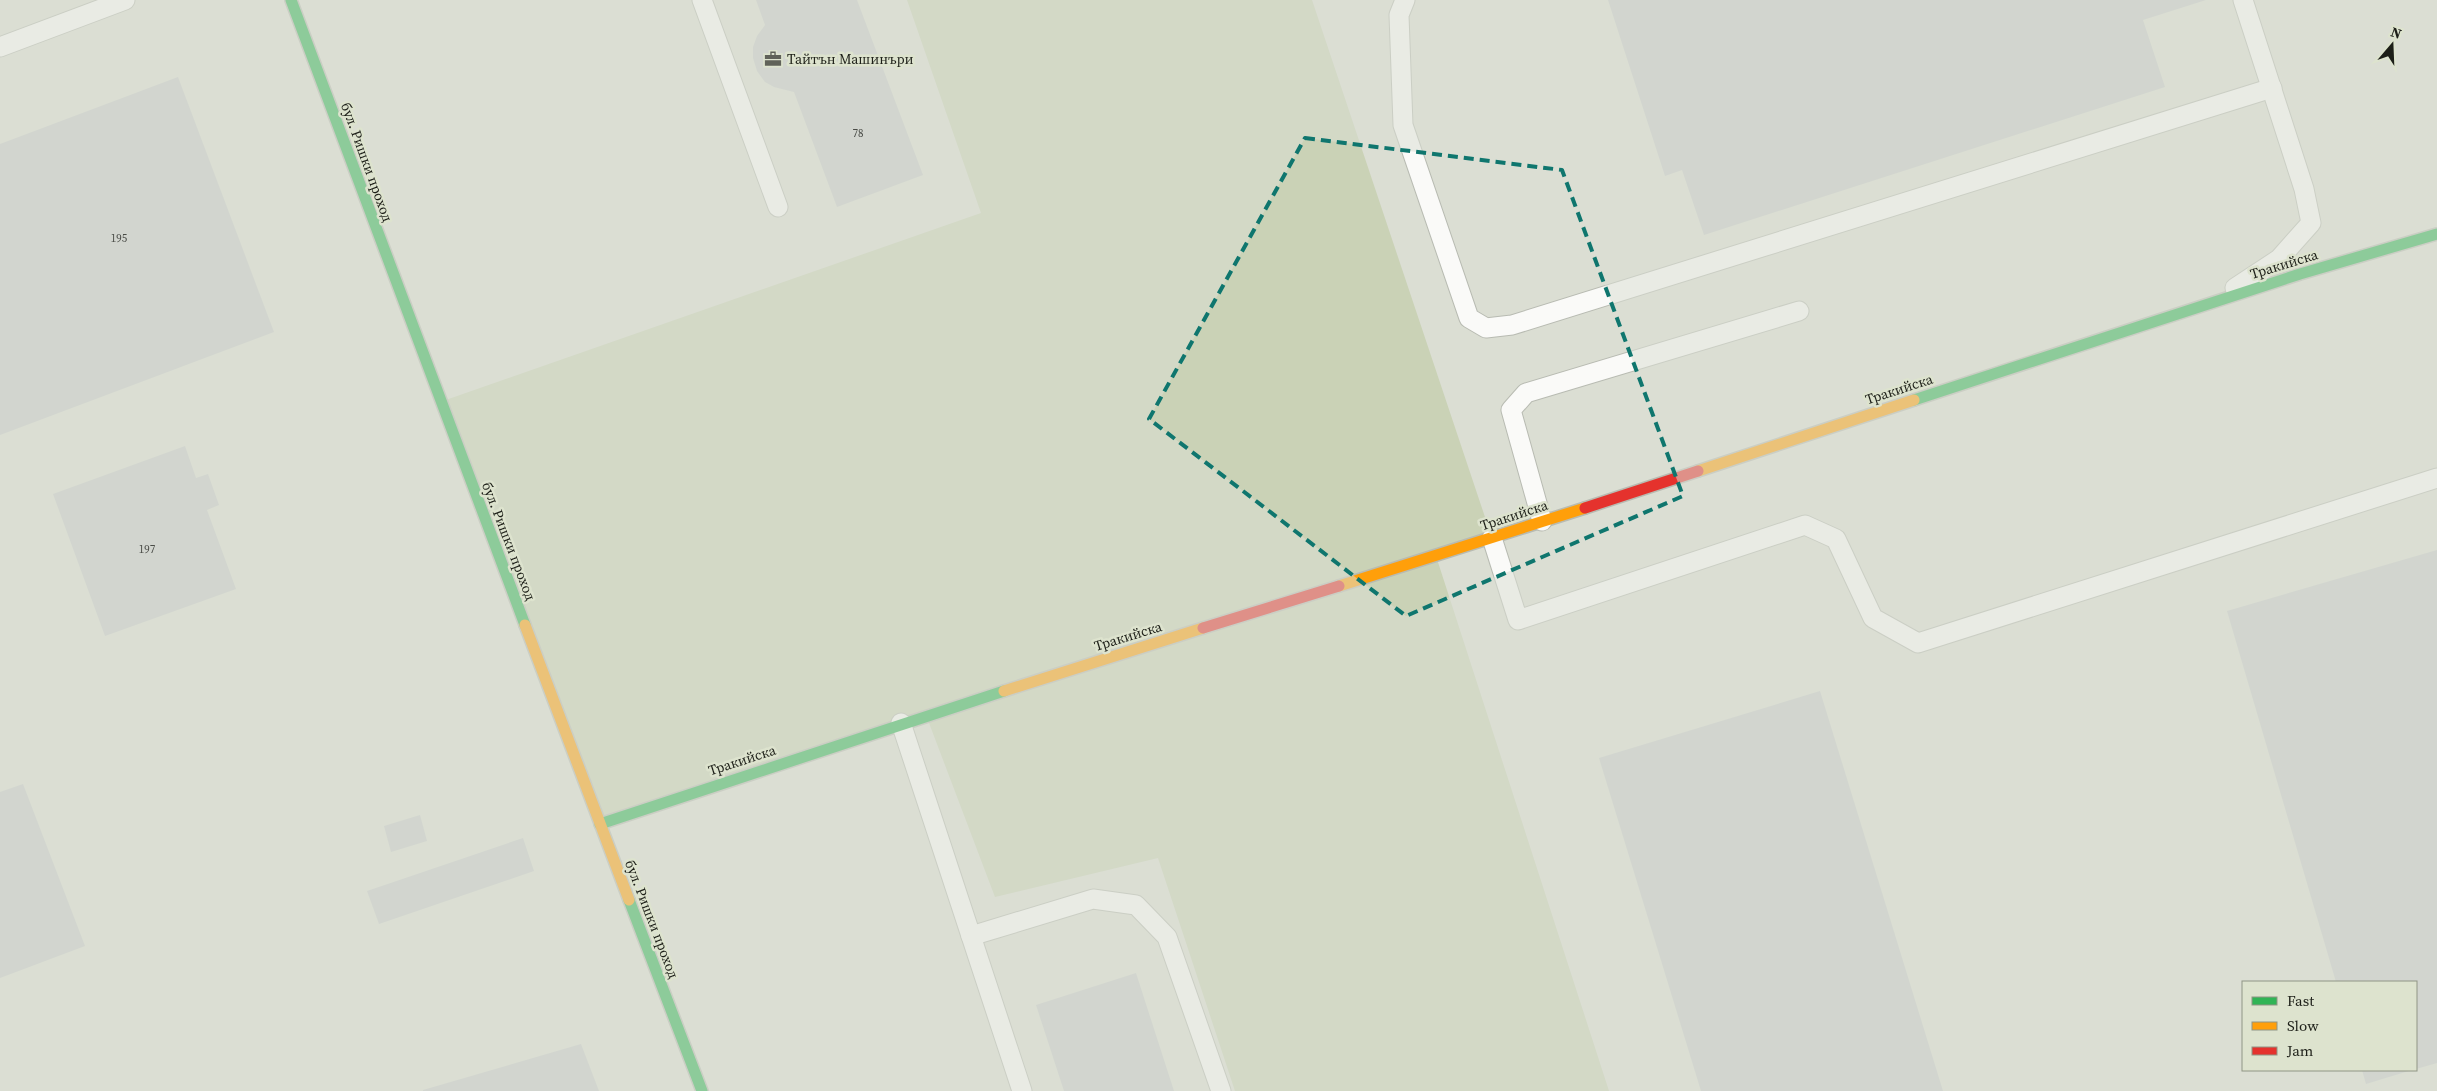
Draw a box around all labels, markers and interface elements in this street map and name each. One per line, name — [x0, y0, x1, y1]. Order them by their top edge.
north arrow — [2367, 20, 2417, 70]
text: N — [2388, 22, 2404, 44]
office icon: Тайтън Машинъри — [763, 49, 783, 69]
place label: Тайтън Машинъри — [787, 49, 914, 69]
street label: бул. Ришки проход — [336, 100, 398, 224]
house number: 78 — [853, 126, 864, 141]
house number: 195 — [111, 231, 128, 246]
street label: Тракийска — [2248, 244, 2321, 284]
street label: Тракийска — [1863, 368, 1936, 409]
street label: бул. Ришки проход — [477, 479, 541, 603]
street label: Тракийска — [1478, 494, 1551, 535]
house number: 197 — [139, 542, 156, 557]
street label: Тракийска — [1092, 616, 1165, 656]
street label: Тракийска — [706, 739, 779, 780]
street label: бул. Ришки проход — [620, 857, 684, 981]
legend — [2242, 981, 2417, 1071]
text: Fast — [2287, 990, 2314, 1011]
text: Slow — [2287, 1015, 2319, 1036]
text: Jam — [2286, 1040, 2314, 1061]

